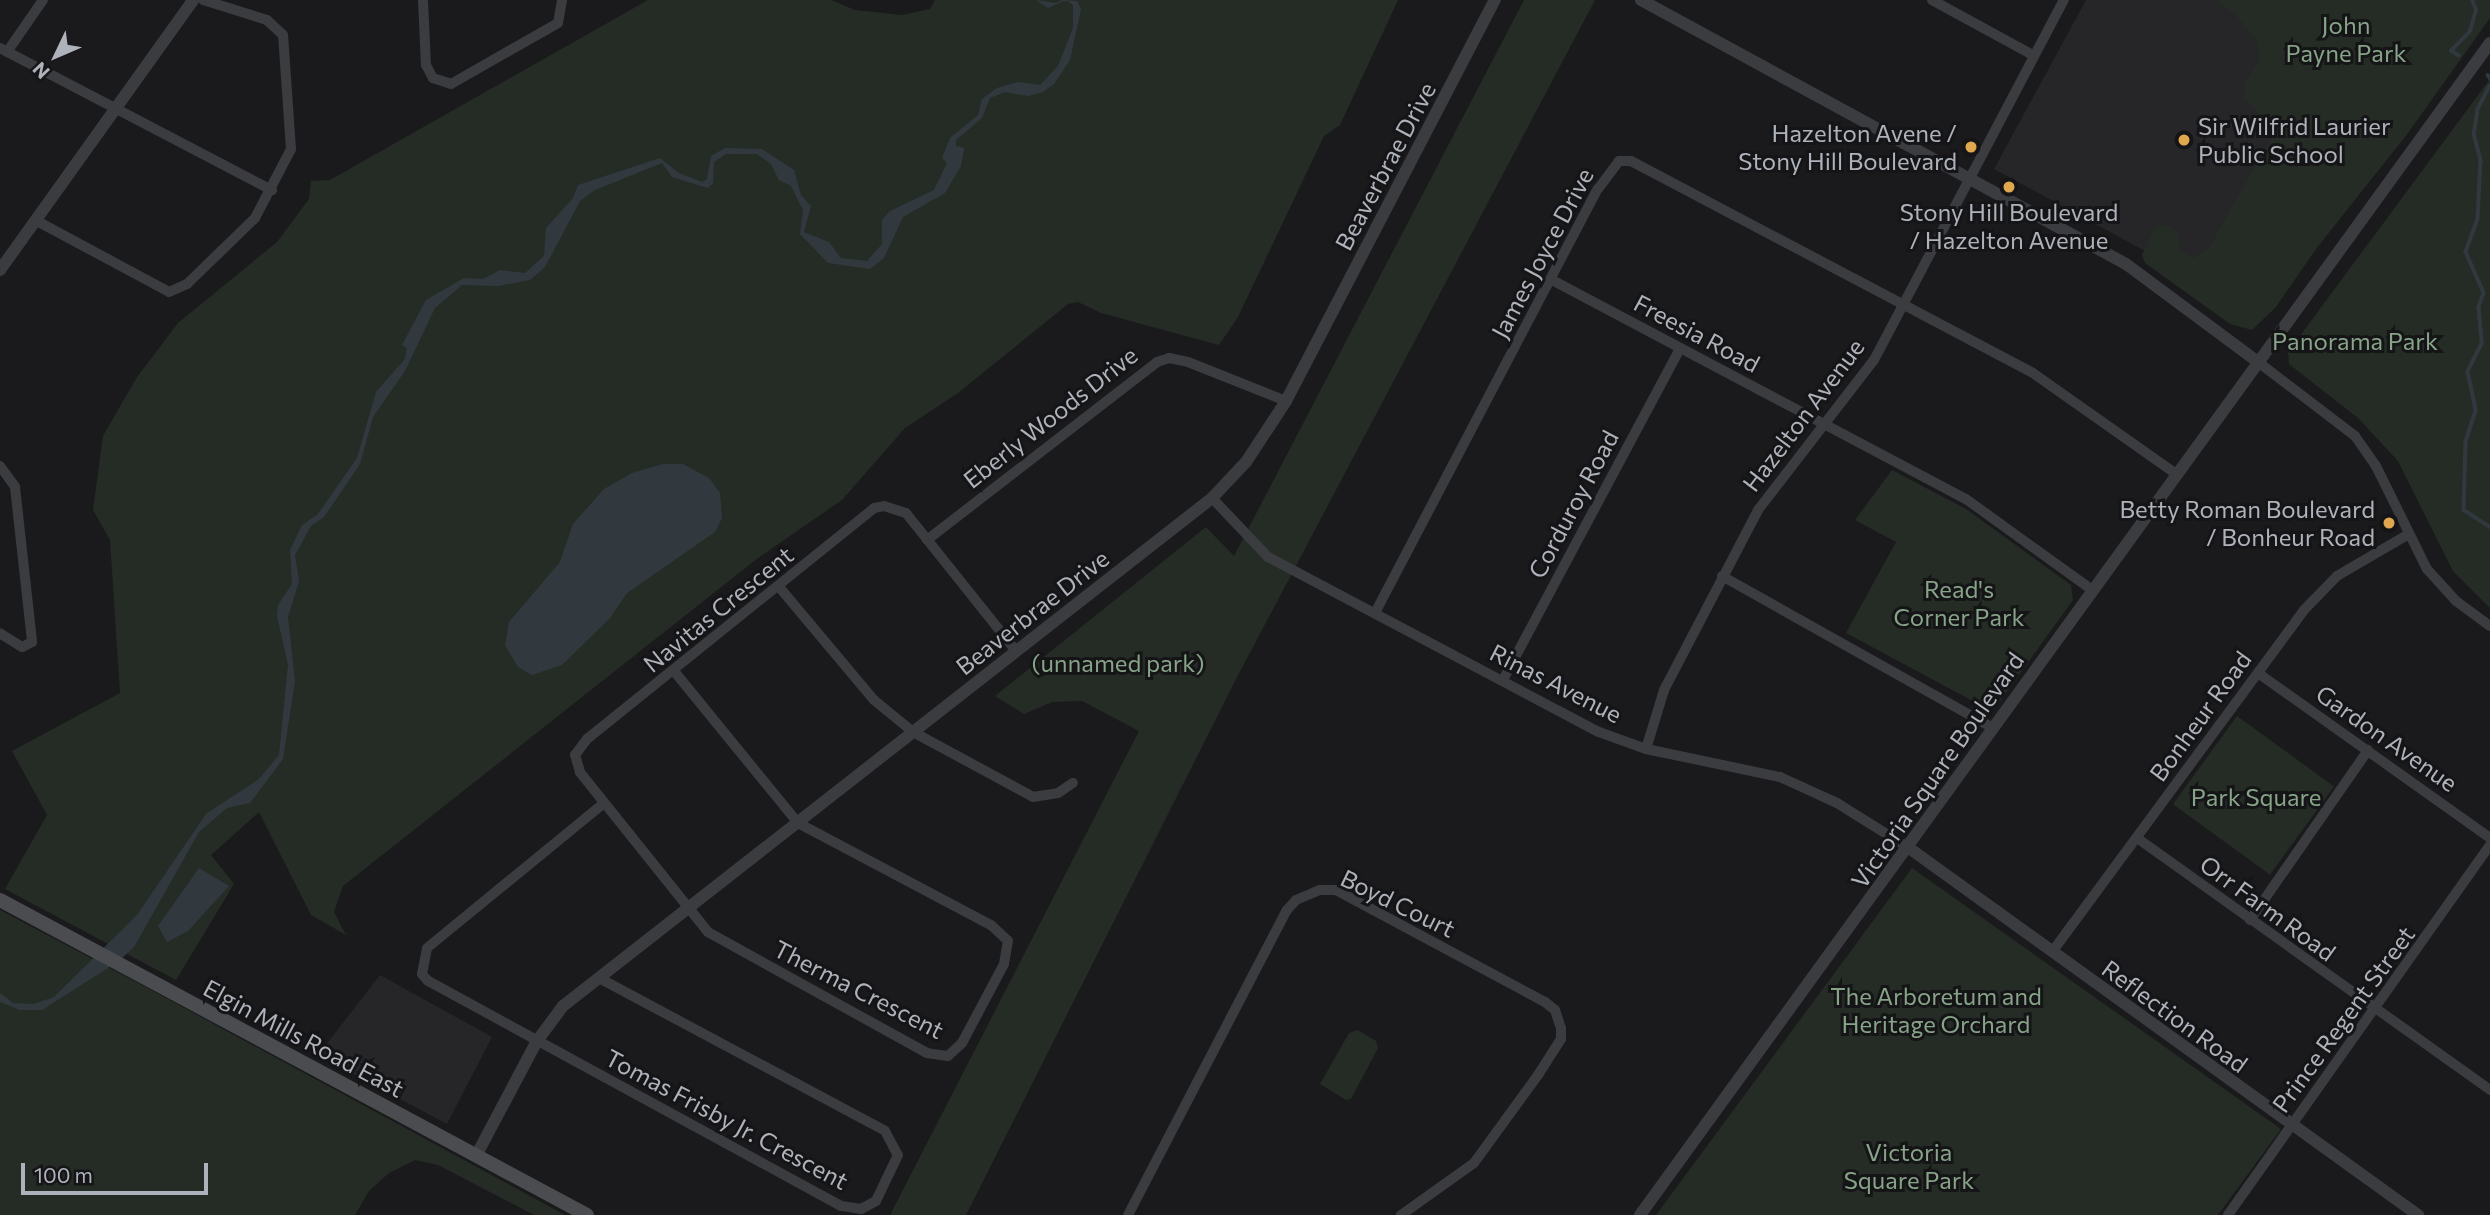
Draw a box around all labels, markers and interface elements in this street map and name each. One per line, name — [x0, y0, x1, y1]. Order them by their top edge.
park label: John Payne Park — [2286, 11, 2406, 67]
north arrow — [21, 21, 91, 91]
text: N — [27, 58, 54, 84]
street label: Beaverbrae Drive — [1329, 77, 1441, 255]
place label: Sir Wilfrid Laurier Public School — [2198, 112, 2391, 168]
place label: Hazelton Avene / Stony Hill Boulevard — [1738, 119, 1957, 175]
marker: Sir Wilfrid Laurier Public School — [2176, 132, 2192, 148]
marker: Hazelton Avene / Stony Hill Boulevard — [1963, 139, 1979, 155]
street label: James Joyce Drive — [1485, 163, 1599, 343]
marker: Stony Hill Boulevard / Hazelton Avenue — [2001, 179, 2017, 195]
place label: Stony Hill Boulevard / Hazelton Avenue — [1900, 198, 2118, 254]
street label: Freesia Road — [1629, 288, 1765, 378]
park label: Panorama Park — [2272, 327, 2438, 355]
street label: Hazelton Avenue — [1736, 333, 1870, 497]
street label: Eberly Woods Drive — [957, 340, 1143, 494]
street label: Corduroy Road — [1522, 425, 1624, 583]
place label: Betty Roman Boulevard / Bonheur Road — [2120, 495, 2375, 551]
marker: Betty Roman Boulevard / Bonheur Road — [2381, 515, 2397, 531]
street label: Navitas Crescent — [637, 540, 799, 678]
street label: Beaverbrae Drive — [950, 543, 1114, 681]
park label: Read's Corner Park — [1893, 575, 2025, 631]
street label: Rinas Avenue — [1485, 637, 1627, 729]
street label: Bonheur Road — [2143, 645, 2257, 787]
street label: Victoria Square Boulevard — [1845, 647, 2029, 893]
park label: (unnamed park) — [1031, 649, 1205, 677]
street label: Gardon Avenue — [2311, 679, 2463, 797]
park label: Park Square — [2191, 783, 2321, 811]
street label: Orr Farm Road — [2195, 849, 2341, 967]
street label: Boyd Court — [1336, 863, 1460, 943]
street label: Prince Regent Street — [2266, 920, 2420, 1118]
street label: Therma Crescent — [769, 934, 949, 1044]
street label: Reflection Road — [2097, 954, 2253, 1078]
street label: Elgin Mills Road East — [199, 973, 409, 1103]
park label: The Arboretum and Heritage Orchard — [1830, 982, 2042, 1038]
street label: Tomas Frisby Jr. Crescent — [601, 1043, 853, 1195]
park label: Victoria Square Park — [1844, 1138, 1974, 1194]
scale bar — [24, 1148, 212, 1192]
text: 100 m — [34, 1162, 93, 1187]

